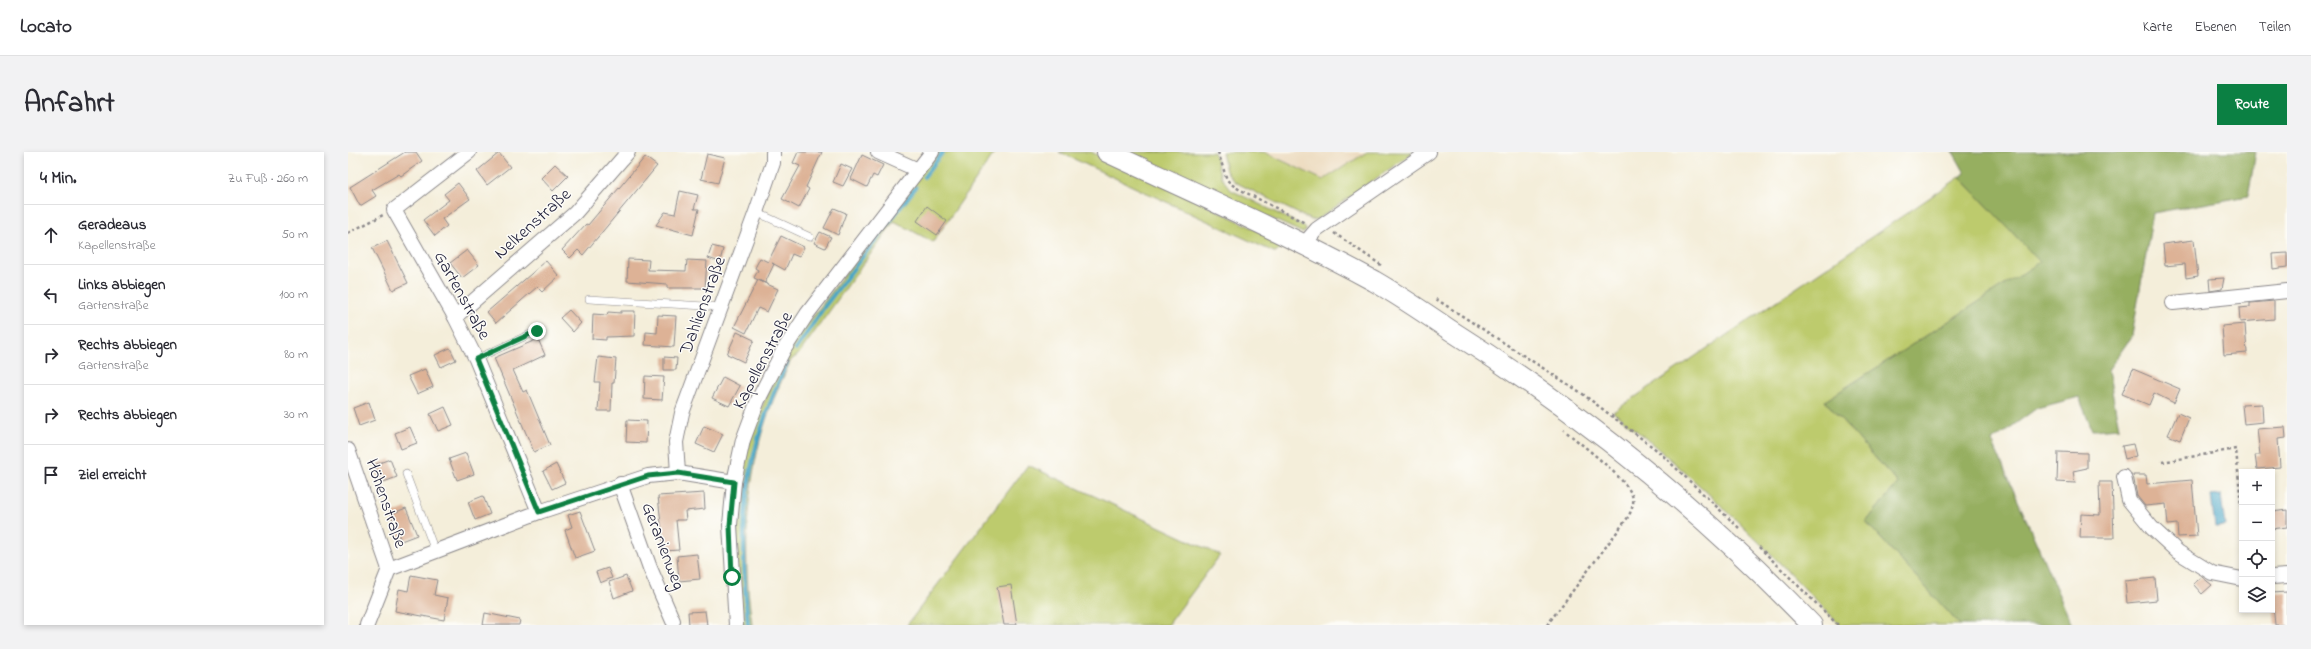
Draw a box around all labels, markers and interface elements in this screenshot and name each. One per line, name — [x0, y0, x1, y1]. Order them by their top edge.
text: Locato — [20, 14, 72, 41]
text: Karte — [2143, 17, 2172, 38]
text: Ebenen — [2194, 17, 2237, 38]
text: Teilen — [2259, 17, 2291, 38]
text: Anfahrt — [24, 84, 115, 125]
button: Route — [2217, 84, 2287, 125]
text: 4 Min. — [40, 166, 76, 191]
text: Zu Fuß · 260 m — [228, 169, 308, 188]
street label: Nelkenstraße — [489, 182, 578, 266]
text: Geradeaus — [78, 214, 146, 236]
icon: ahead — [40, 224, 62, 246]
text: 50 m — [282, 225, 308, 244]
text: Kapellenstraße — [78, 236, 155, 255]
street label: Gartenstraße — [426, 247, 497, 346]
street label: Dahlienstraße — [674, 252, 734, 359]
text: Links abbiegen — [78, 274, 165, 296]
icon: left — [40, 284, 62, 306]
text: 100 m — [279, 285, 308, 304]
text: Gartenstraße — [78, 296, 148, 315]
street label: Kapellenstraße — [727, 307, 801, 414]
route end — [528, 322, 546, 340]
text: Rechts abbiegen — [78, 334, 177, 356]
icon: right — [40, 344, 62, 366]
text: 80 m — [284, 345, 308, 364]
text: Gartenstraße — [78, 356, 148, 375]
icon: right — [40, 404, 62, 426]
text: Rechts abbiegen — [78, 404, 177, 426]
text: 30 m — [284, 405, 308, 424]
street label: Höhenstraße — [358, 456, 413, 553]
icon: arrive — [40, 464, 62, 486]
text: Ziel erreicht — [78, 464, 146, 486]
map controls — [2239, 469, 2275, 613]
button: + — [2239, 469, 2275, 505]
street label: Geranienweg — [633, 499, 691, 595]
button: − — [2239, 505, 2275, 541]
button: locate — [2239, 541, 2275, 577]
route start — [723, 568, 741, 586]
button: layers — [2239, 577, 2275, 613]

